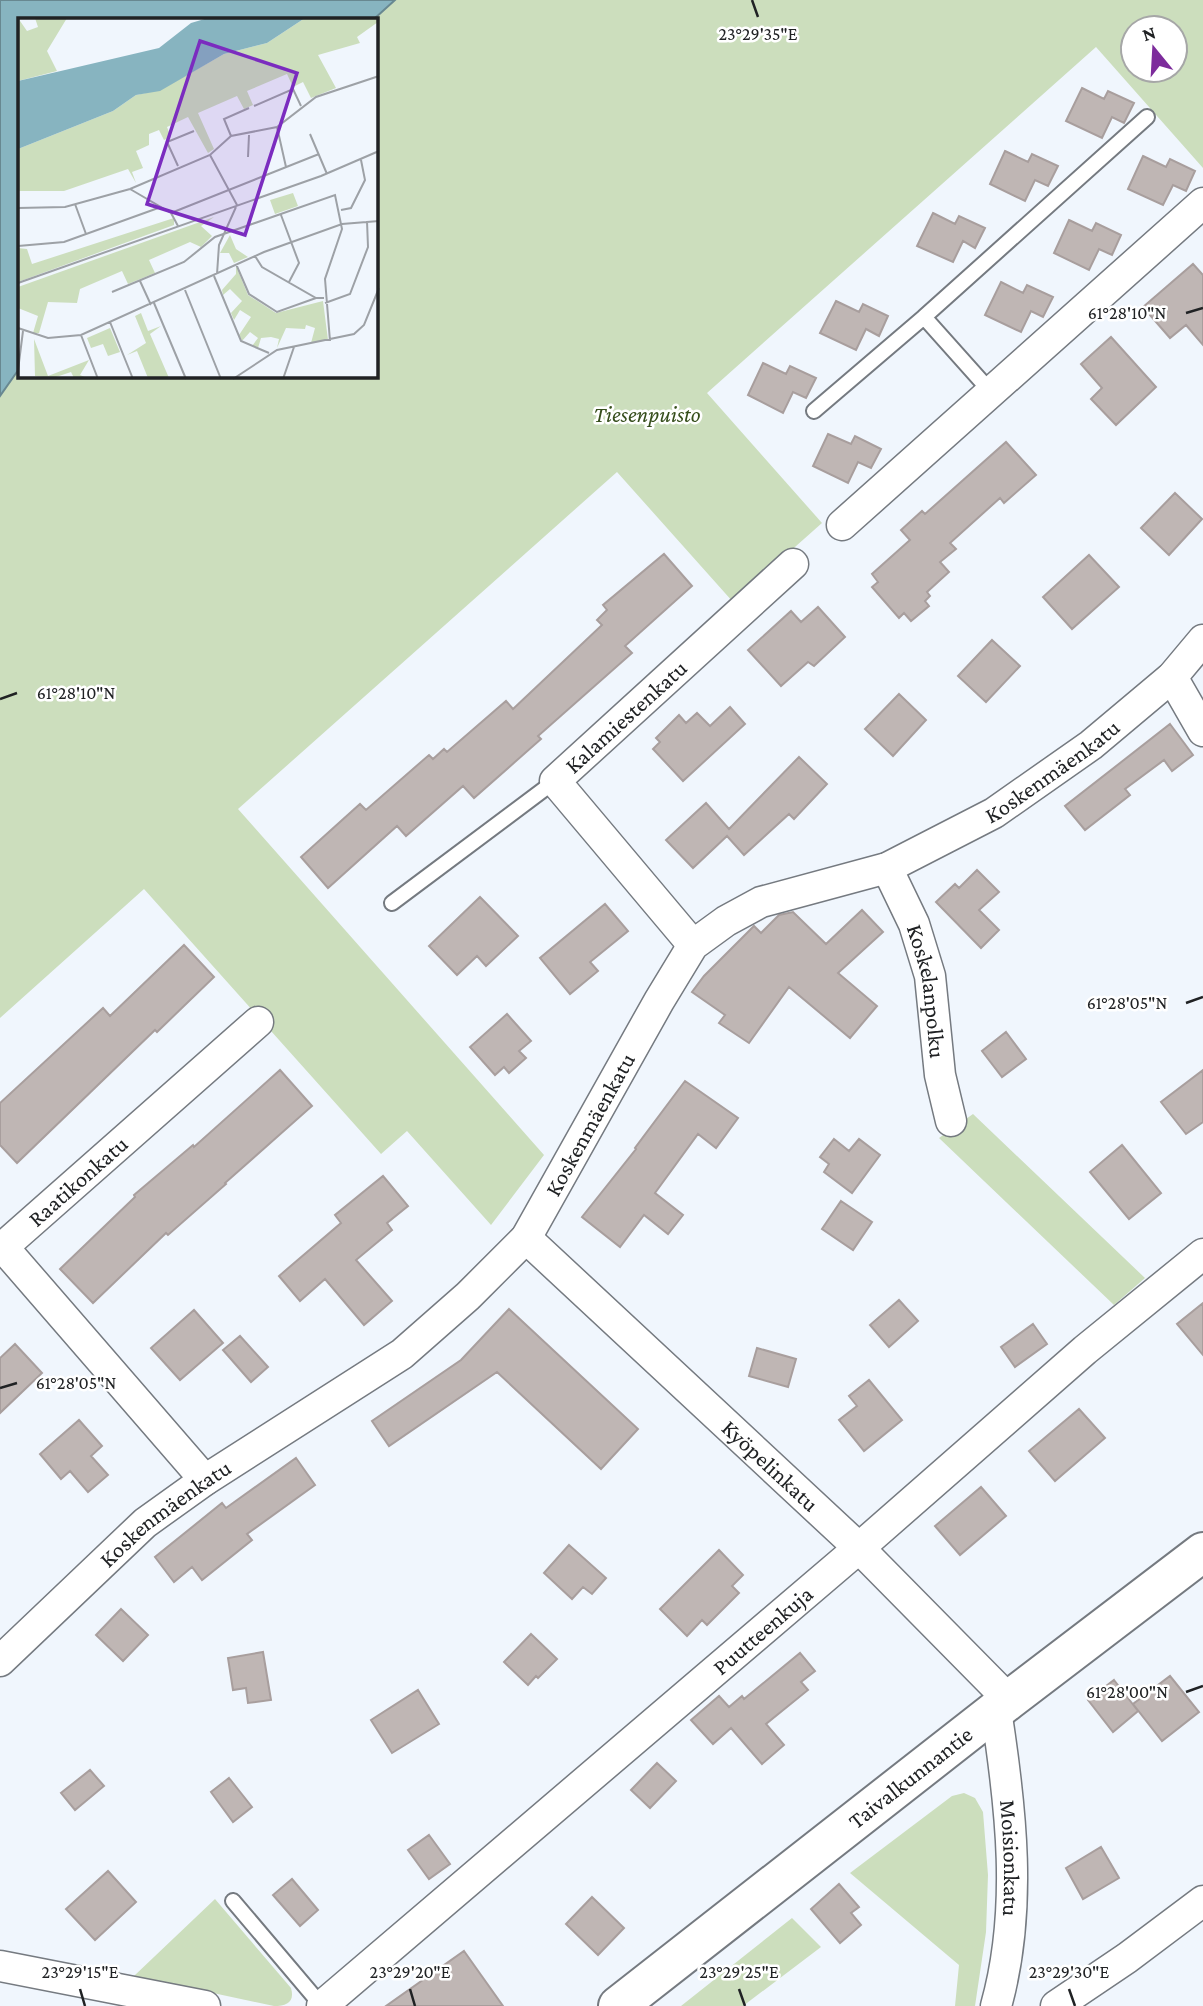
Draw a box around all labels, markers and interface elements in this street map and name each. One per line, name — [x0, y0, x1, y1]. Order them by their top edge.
north arrow — [1119, 14, 1189, 84]
inset map — [18, 18, 378, 378]
text: N — [1139, 21, 1158, 45]
text: 23°29'35"E — [719, 24, 798, 44]
text: 61°28'10"N — [1088, 303, 1166, 323]
park label: Tiesenpuisto — [593, 401, 701, 427]
street label: Kalamiestenkatu — [560, 655, 692, 778]
text: 61°28'10"N — [37, 683, 115, 703]
street label: Koskenmäenkatu — [981, 714, 1125, 828]
street label: Koskelanpolku — [902, 921, 951, 1059]
text: 61°28'05"N — [1087, 993, 1167, 1013]
street label: Koskenmäenkatu — [539, 1048, 640, 1200]
street label: Raatikonkatu — [23, 1130, 133, 1232]
text: 61°28'05"N — [36, 1373, 116, 1393]
street label: Kyöpelinkatu — [717, 1414, 824, 1517]
street label: Koskenmäenkatu — [94, 1454, 235, 1572]
street label: Puutteenkuja — [707, 1580, 818, 1680]
text: 61°28'00"N — [1086, 1682, 1168, 1702]
street label: Taivalkunnantie — [843, 1721, 977, 1834]
street label: Moisionkatu — [995, 1799, 1025, 1917]
text: 23°29'15"E — [42, 1962, 119, 1982]
text: 23°29'20"E — [370, 1962, 451, 1982]
text: 23°29'25"E — [699, 1962, 779, 1982]
text: 23°29'30"E — [1029, 1962, 1109, 1982]

